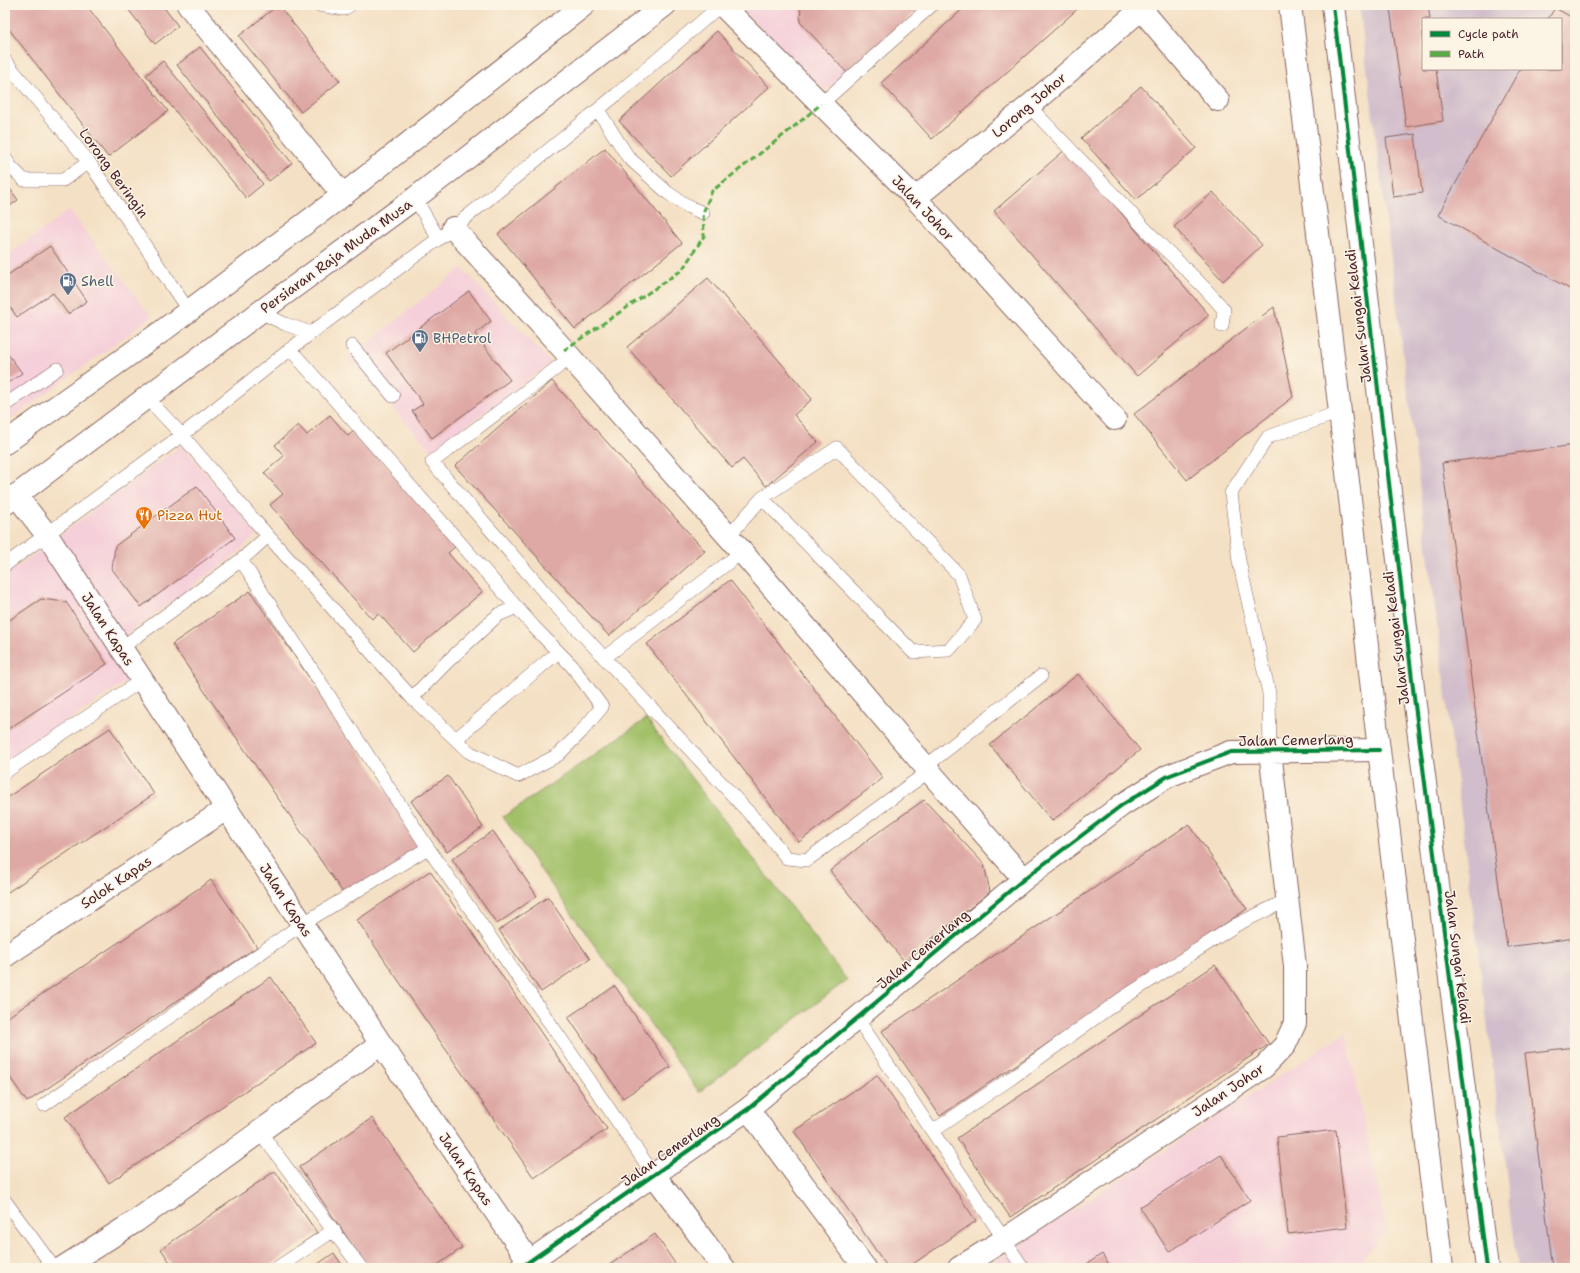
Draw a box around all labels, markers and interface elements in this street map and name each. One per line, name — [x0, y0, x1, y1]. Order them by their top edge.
legend — [1422, 18, 1562, 70]
text: Cycle path — [1458, 26, 1519, 42]
text: Path — [1458, 46, 1484, 62]
street label: Lorong Johor — [988, 68, 1070, 141]
street label: Lorong Beringin — [75, 125, 153, 222]
street label: Jalan Johor — [888, 171, 958, 245]
street label: Persiaran Raja Muda Musa — [257, 195, 416, 317]
street label: Jalan Sungai Keladi — [1341, 248, 1375, 384]
fuel station icon: Shell — [58, 271, 78, 296]
place label: Shell — [81, 272, 114, 290]
fuel station icon: BHPetrol — [410, 328, 430, 353]
place label: BHPetrol — [433, 329, 492, 347]
restaurant icon: Pizza Hut — [134, 505, 154, 530]
place label: Pizza Hut — [157, 506, 223, 524]
street label: Jalan Sungai Keladi — [1379, 570, 1413, 706]
street label: Jalan Kapas — [78, 589, 138, 669]
street label: Jalan Cemerlang — [1238, 730, 1354, 750]
street label: Solok Kapas — [77, 852, 155, 912]
street label: Jalan Kapas — [256, 860, 316, 940]
street label: Jalan Sungai Keladi — [1441, 889, 1475, 1025]
street label: Jalan Cemerlang — [873, 905, 973, 993]
street label: Jalan Johor — [1188, 1059, 1268, 1121]
street label: Jalan Cemerlang — [618, 1110, 722, 1190]
street label: Jalan Kapas — [435, 1129, 497, 1209]

